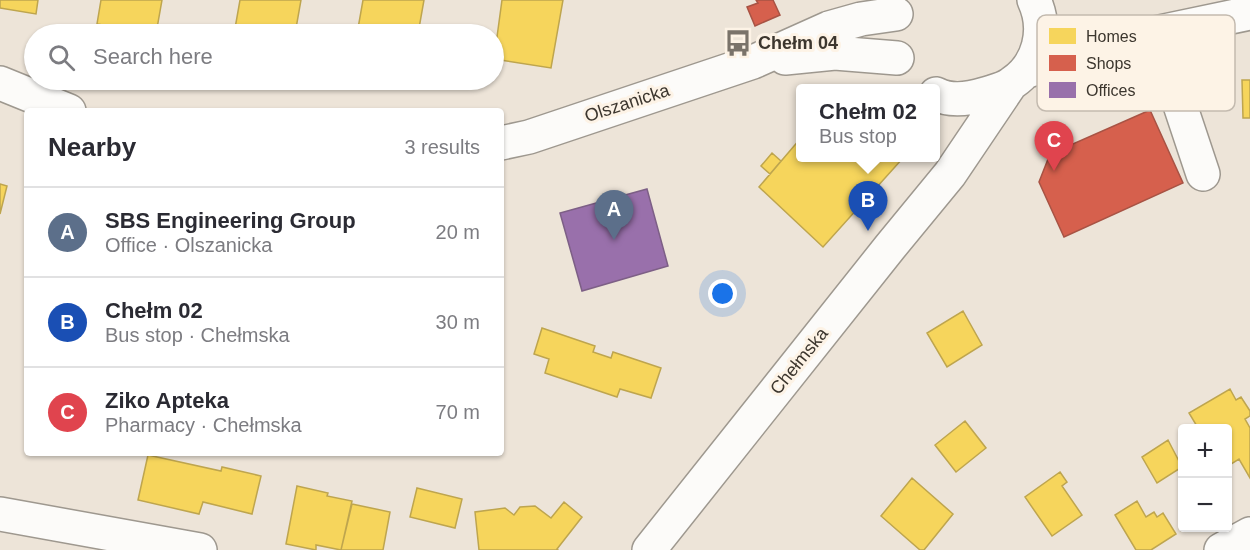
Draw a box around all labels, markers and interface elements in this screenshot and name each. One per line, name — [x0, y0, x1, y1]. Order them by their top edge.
legend — [1037, 15, 1235, 111]
search box — [24, 24, 504, 90]
bus stop icon: Chełm 04 — [723, 28, 753, 58]
text: Homes — [1086, 28, 1137, 45]
place label: Chełm 04 — [758, 33, 838, 53]
icon: search — [45, 41, 78, 74]
text: Search here — [93, 44, 213, 69]
text: Shops — [1086, 55, 1131, 72]
street label: Olszanicka — [582, 80, 673, 126]
text: Offices — [1086, 82, 1136, 99]
popup — [796, 84, 940, 162]
text: Chełm 02 — [819, 99, 917, 124]
pin: C — [1034, 122, 1074, 171]
text: Bus stop — [819, 125, 897, 147]
text: Nearby — [48, 132, 136, 162]
text: 3 results — [404, 136, 480, 158]
pin: B — [848, 182, 888, 231]
pin: A — [594, 190, 634, 240]
text: SBS Engineering Group — [105, 208, 356, 233]
text: A — [60, 221, 75, 243]
text: 20 m — [436, 221, 480, 243]
text: Office · Olszanicka — [105, 234, 272, 256]
your location — [708, 279, 737, 308]
text: Chełm 02 — [105, 298, 203, 323]
text: B — [60, 311, 75, 333]
text: 30 m — [436, 311, 480, 333]
street label: Chełmska — [766, 323, 833, 398]
text: Bus stop · Chełmska — [105, 324, 290, 346]
text: Ziko Apteka — [105, 388, 229, 413]
text: C — [60, 401, 75, 423]
text: 70 m — [436, 401, 480, 423]
text: Pharmacy · Chełmska — [105, 414, 302, 436]
map controls — [1178, 424, 1232, 532]
button: + — [1178, 424, 1232, 478]
button: − — [1178, 478, 1232, 532]

